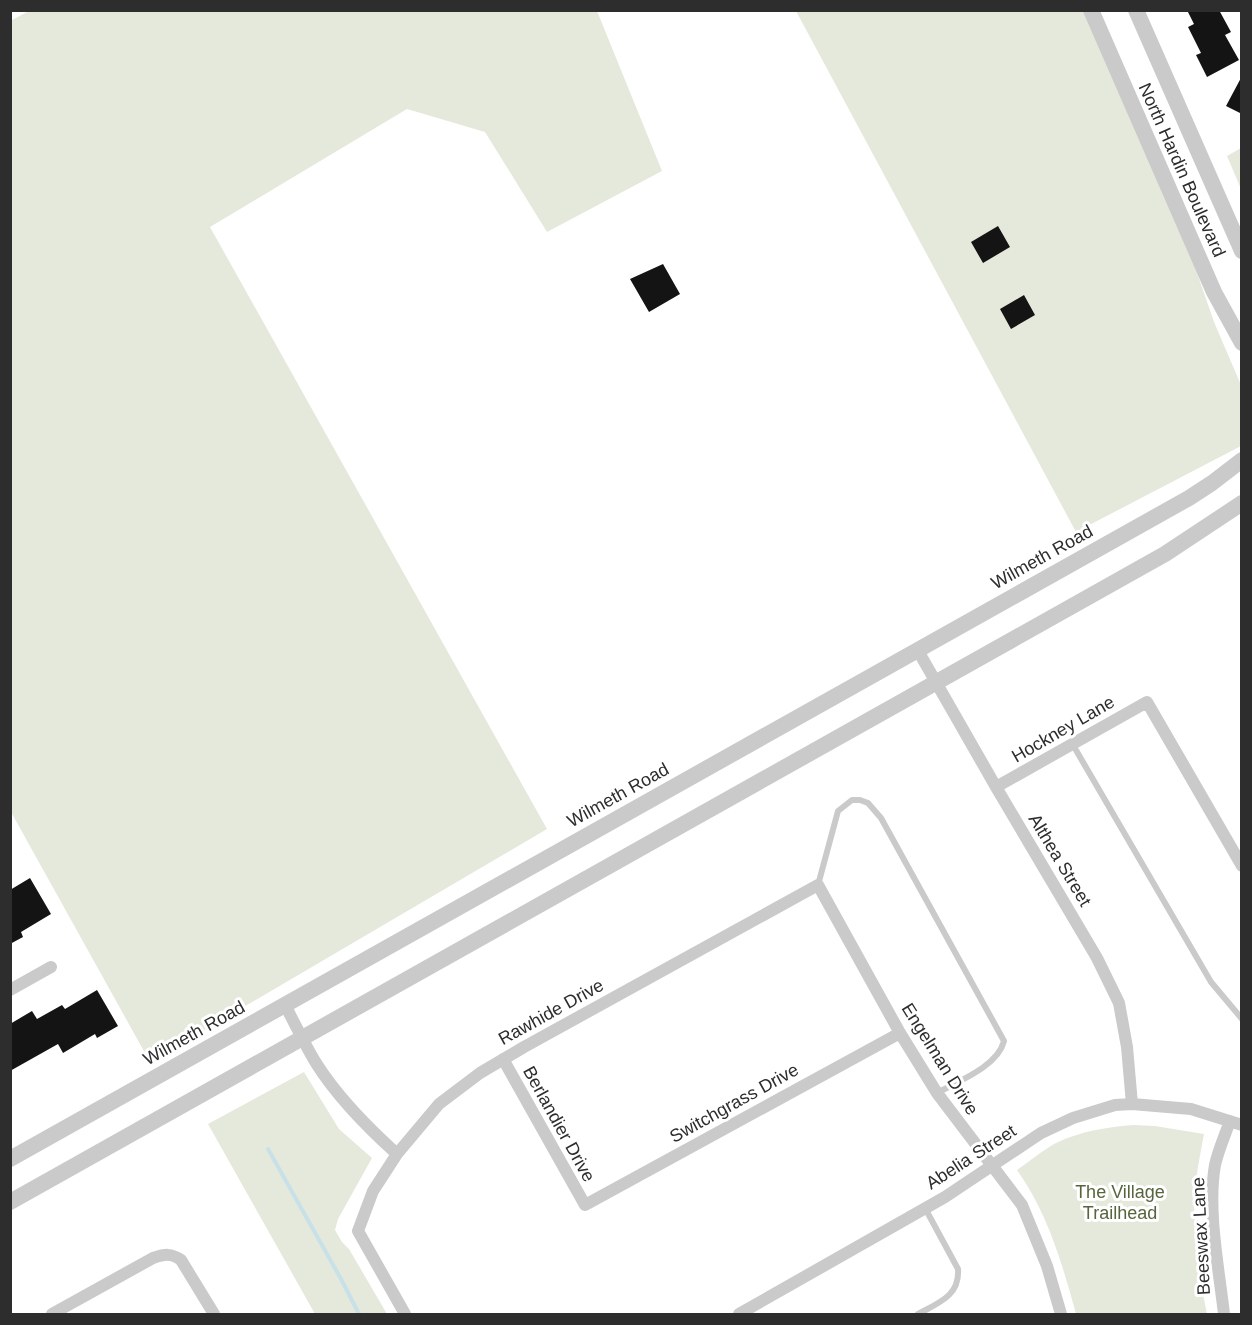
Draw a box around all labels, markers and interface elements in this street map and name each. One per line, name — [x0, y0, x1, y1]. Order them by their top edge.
street label: North Hardin Boulevard — [1135, 80, 1229, 260]
street label: Wilmeth Road — [988, 521, 1096, 593]
street label: Hockney Lane — [1008, 692, 1118, 766]
street label: Wilmeth Road — [564, 759, 672, 831]
street label: Althea Street — [1025, 810, 1095, 910]
street label: Rawhide Drive — [495, 975, 607, 1049]
street label: Wilmeth Road — [140, 997, 248, 1069]
street label: Engelman Drive — [898, 999, 982, 1119]
street label: Switchgrass Drive — [666, 1059, 802, 1147]
street label: Berlandier Drive — [519, 1063, 599, 1185]
street label: Abelia Street — [922, 1121, 1020, 1193]
street label: Beeswax Lane — [1188, 1177, 1214, 1295]
park label: The Village Trailhead — [1075, 1182, 1165, 1223]

